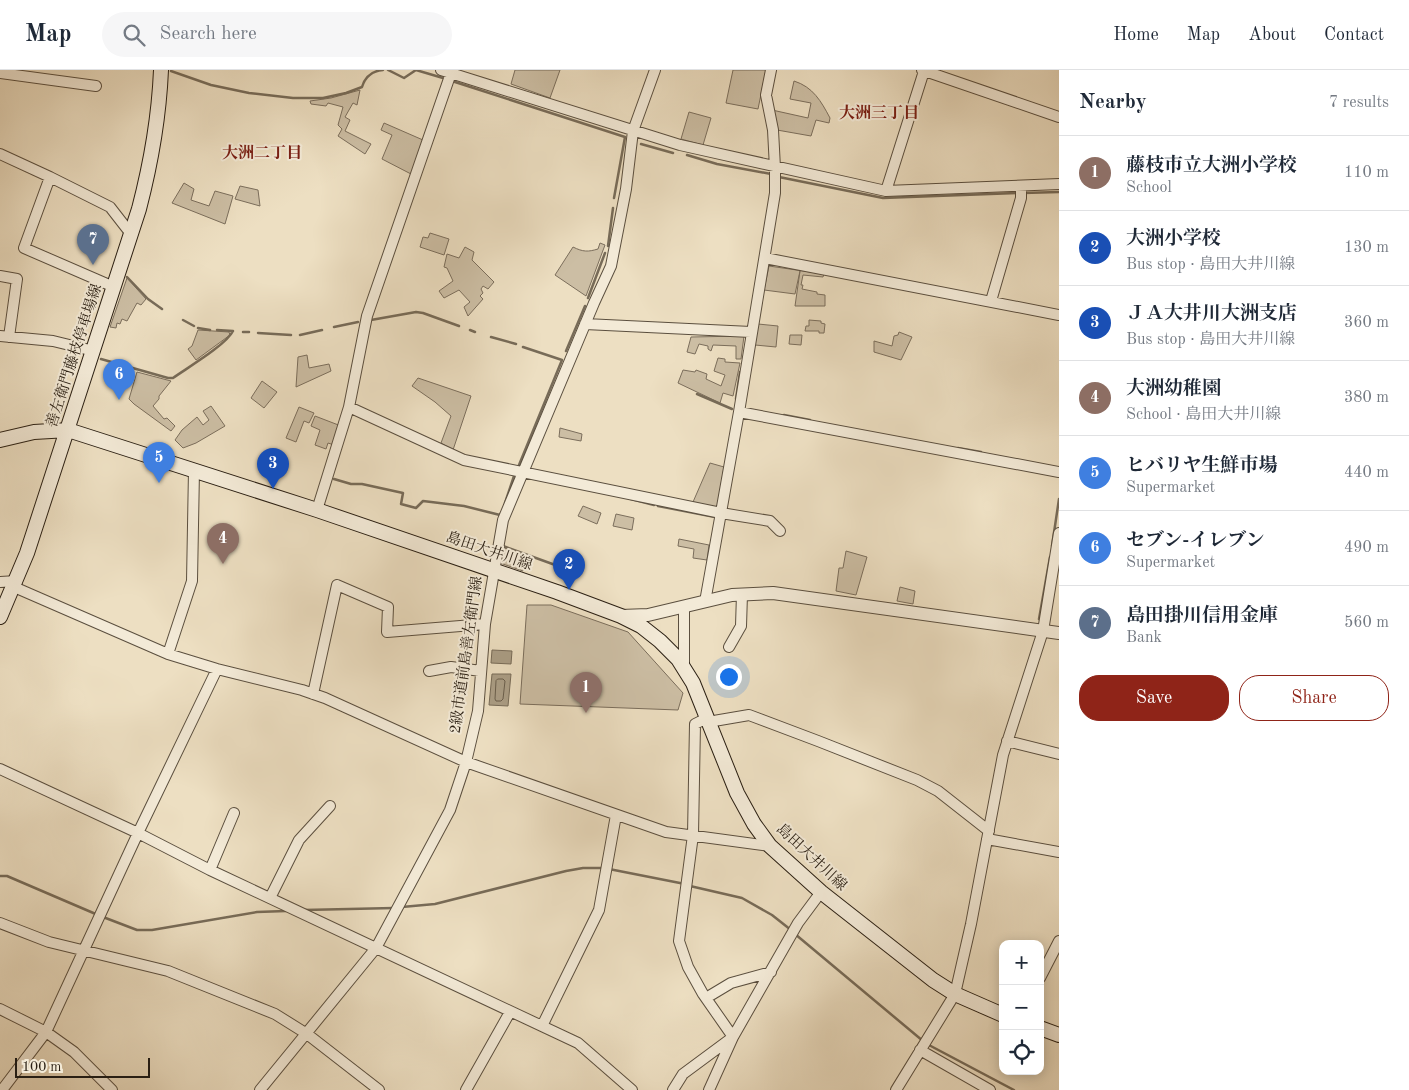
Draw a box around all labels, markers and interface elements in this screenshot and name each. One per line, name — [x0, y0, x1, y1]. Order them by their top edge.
search box — [102, 12, 452, 57]
icon: search — [120, 21, 148, 49]
text: Map — [25, 23, 72, 47]
text: Search here — [160, 25, 257, 44]
text: Home — [1113, 26, 1159, 44]
text: Map — [1187, 26, 1220, 44]
text: About — [1248, 26, 1296, 44]
text: Contact — [1324, 26, 1384, 44]
text: Nearby — [1079, 92, 1147, 113]
text: 7 results — [1329, 95, 1389, 111]
district label: 大洲三丁目 — [839, 104, 919, 122]
district label: 大洲二丁目 — [222, 144, 302, 162]
text: 藤枝市立大洲小学校 — [1126, 157, 1297, 176]
text: 1 — [1090, 165, 1100, 181]
text: 110 m — [1344, 165, 1389, 181]
text: School — [1126, 180, 1172, 196]
pin: 7 — [77, 224, 109, 265]
text: 大洲小学校 — [1126, 230, 1221, 249]
text: 2 — [1090, 240, 1100, 256]
text: 130 m — [1344, 240, 1389, 256]
text: Bus stop · 島田大井川線 — [1126, 257, 1295, 273]
street label: 善左衛門藤枝停車場線 — [43, 282, 105, 430]
text: ＪＡ大井川大洲支店 — [1126, 305, 1297, 324]
text: 3 — [1090, 315, 1100, 331]
text: 360 m — [1344, 315, 1389, 331]
text: Bus stop · 島田大井川線 — [1126, 332, 1295, 348]
pin: 6 — [103, 359, 135, 400]
text: 大洲幼稚園 — [1126, 380, 1221, 399]
text: 4 — [1090, 390, 1100, 406]
text: 380 m — [1344, 390, 1389, 406]
text: School · 島田大井川線 — [1126, 407, 1281, 423]
pin: 5 — [143, 442, 175, 483]
pin: 3 — [257, 448, 289, 489]
text: ヒバリヤ生鮮市場 — [1126, 457, 1278, 476]
text: 5 — [1090, 465, 1100, 481]
text: 440 m — [1344, 465, 1389, 481]
text: Supermarket — [1126, 480, 1215, 496]
pin: 4 — [207, 523, 239, 564]
street label: 島田大井川線 — [444, 528, 535, 574]
text: セブン-イレブン — [1126, 532, 1265, 551]
text: 6 — [1090, 540, 1100, 556]
text: 490 m — [1344, 540, 1389, 556]
pin: 2 — [553, 549, 585, 590]
text: Supermarket — [1126, 555, 1215, 571]
street label: 2級市道前島善左衛門線 — [447, 575, 485, 735]
text: 島田掛川信用金庫 — [1126, 607, 1278, 626]
text: 7 — [1090, 615, 1100, 631]
text: 560 m — [1344, 615, 1389, 631]
text: Bank — [1126, 630, 1162, 646]
your location — [716, 664, 742, 690]
pin: 1 — [570, 672, 602, 713]
button: Save — [1079, 675, 1229, 721]
button: Share — [1239, 675, 1389, 721]
street label: 島田大井川線 — [773, 820, 850, 894]
map controls — [999, 940, 1044, 1075]
button: + — [999, 940, 1044, 985]
button: − — [999, 985, 1044, 1030]
button: locate — [999, 1030, 1044, 1075]
scale bar — [15, 1055, 150, 1078]
text: 100 m — [22, 1060, 61, 1074]

